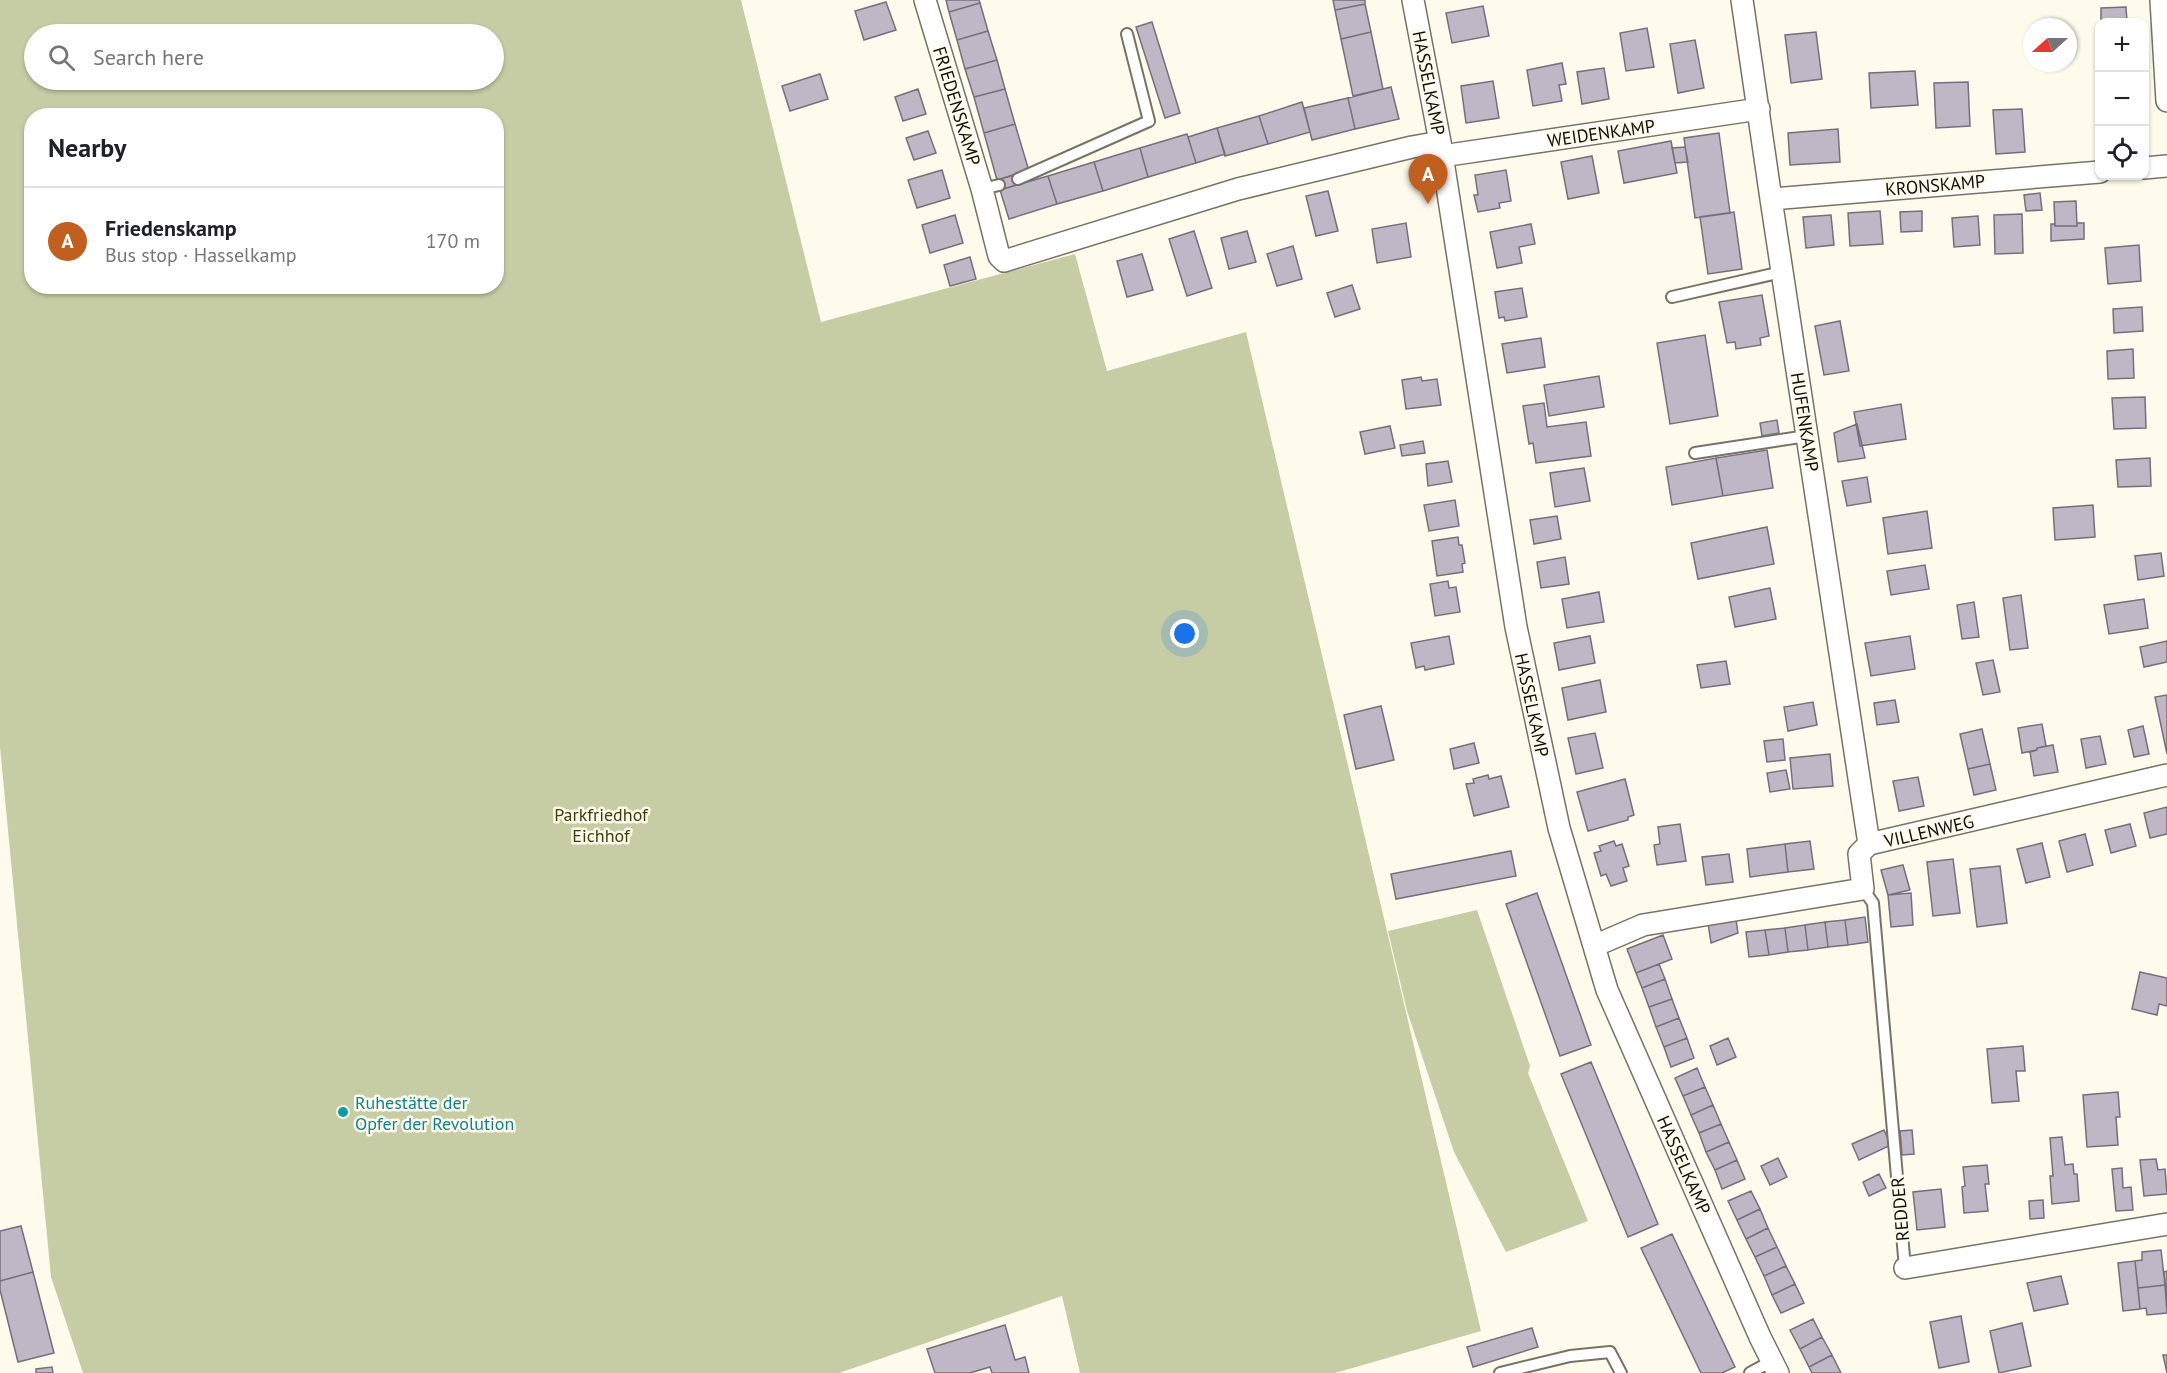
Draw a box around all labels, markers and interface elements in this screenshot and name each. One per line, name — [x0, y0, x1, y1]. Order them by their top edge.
north arrow — [2023, 18, 2077, 72]
map controls — [2095, 18, 2149, 180]
button: + — [2095, 18, 2149, 72]
search box — [24, 24, 504, 90]
street label: HASSELKAMP — [1408, 29, 1450, 137]
icon: search — [45, 41, 78, 74]
text: Search here — [93, 43, 204, 71]
street label: FRIEDENSKAMP — [928, 44, 986, 168]
button: − — [2095, 72, 2149, 126]
street label: WEIDENKAMP — [1546, 114, 1656, 152]
button: locate — [2095, 126, 2149, 180]
text: Nearby — [48, 131, 126, 164]
pin: A — [1408, 154, 1448, 204]
street label: KRONSKAMP — [1884, 169, 1986, 201]
text: Friedenskamp — [105, 214, 237, 242]
text: A — [61, 228, 74, 254]
text: 170 m — [426, 228, 480, 254]
text: Bus stop · Hasselkamp — [105, 242, 297, 268]
street label: HUFENKAMP — [1786, 371, 1824, 473]
your location — [1170, 619, 1199, 648]
street label: HASSELKAMP — [1510, 651, 1554, 759]
park label: Parkfriedhof Eichhof — [554, 803, 649, 847]
street label: VILLENWEG — [1881, 810, 1976, 853]
place label: Ruhestätte der Opfer der Revolution — [355, 1091, 514, 1135]
marker: Ruhestätte der Opfer der Revolution — [336, 1105, 350, 1119]
street label: HASSELKAMP — [1652, 1112, 1716, 1218]
street label: REDDER — [1886, 1176, 1914, 1242]

